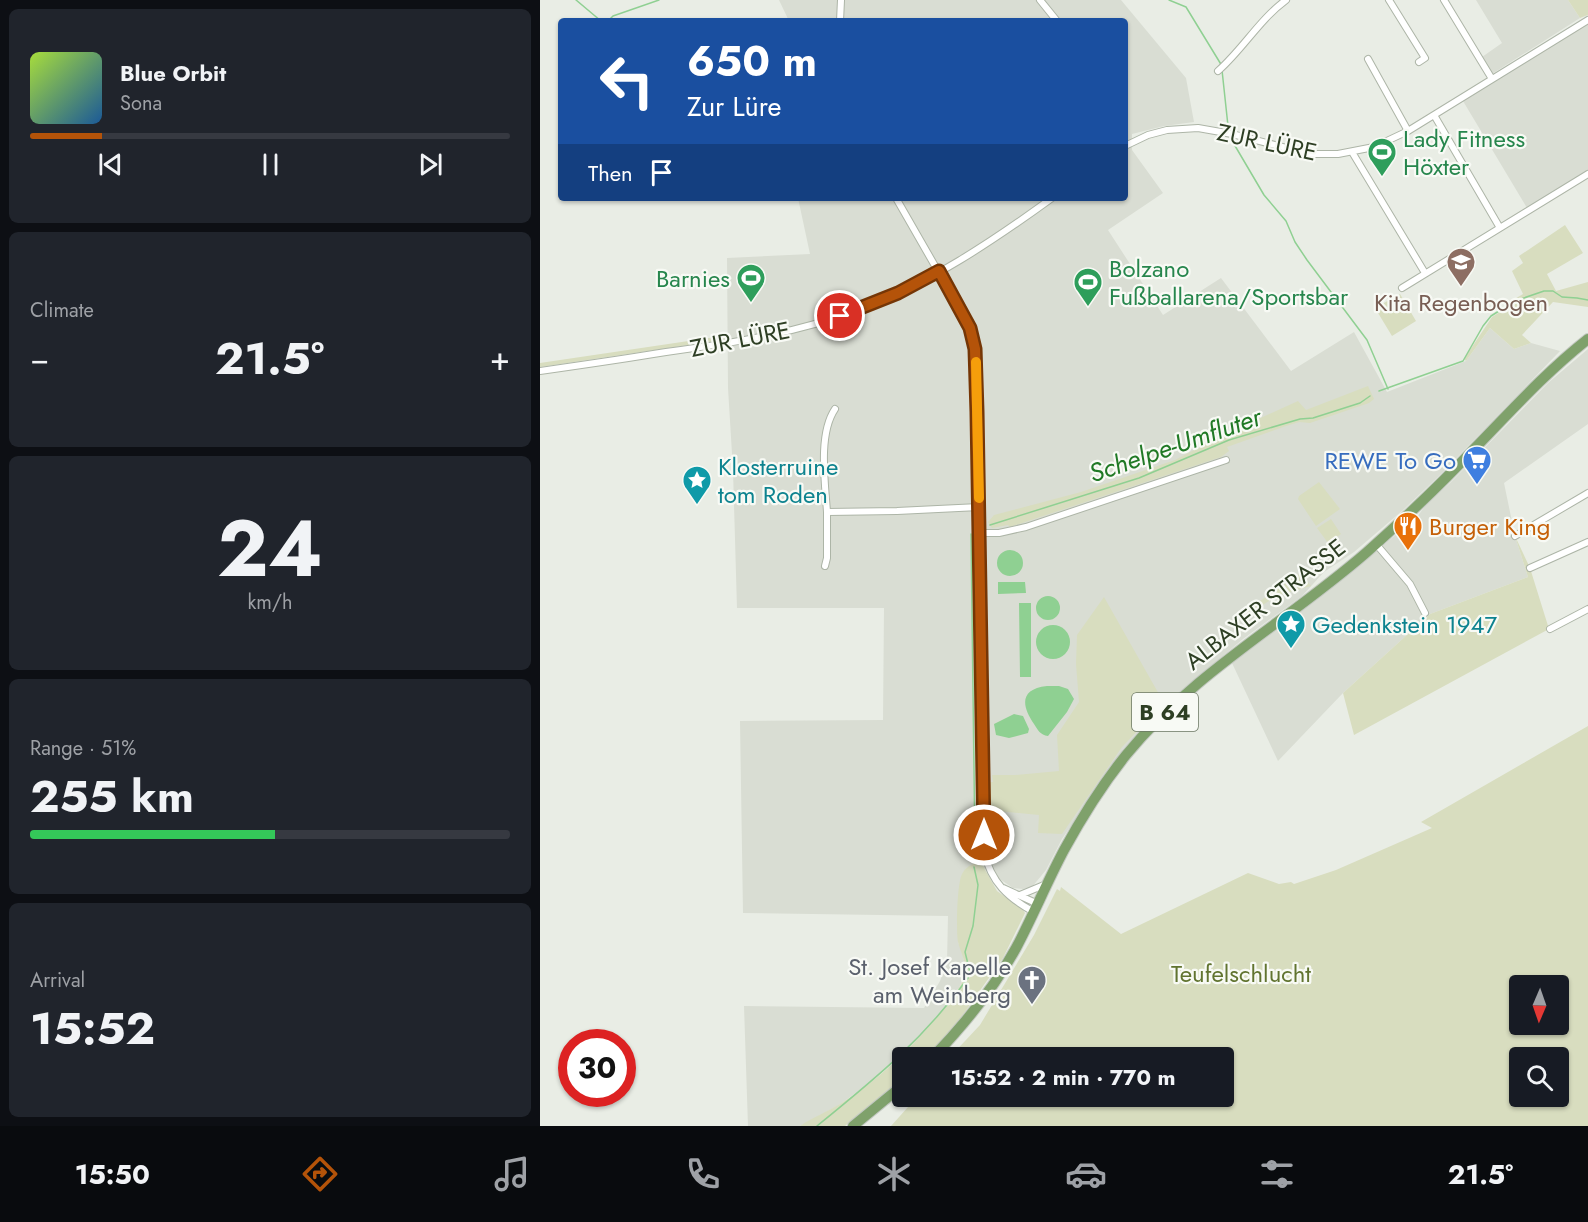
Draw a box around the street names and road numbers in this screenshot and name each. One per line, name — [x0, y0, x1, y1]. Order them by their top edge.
street label: ZUR LÜRE — [1214, 114, 1320, 170]
street label: ZUR LÜRE — [687, 312, 793, 366]
street label: ALBAXER STRASSE — [1177, 530, 1353, 678]
road number: B 64 — [1132, 693, 1198, 731]

